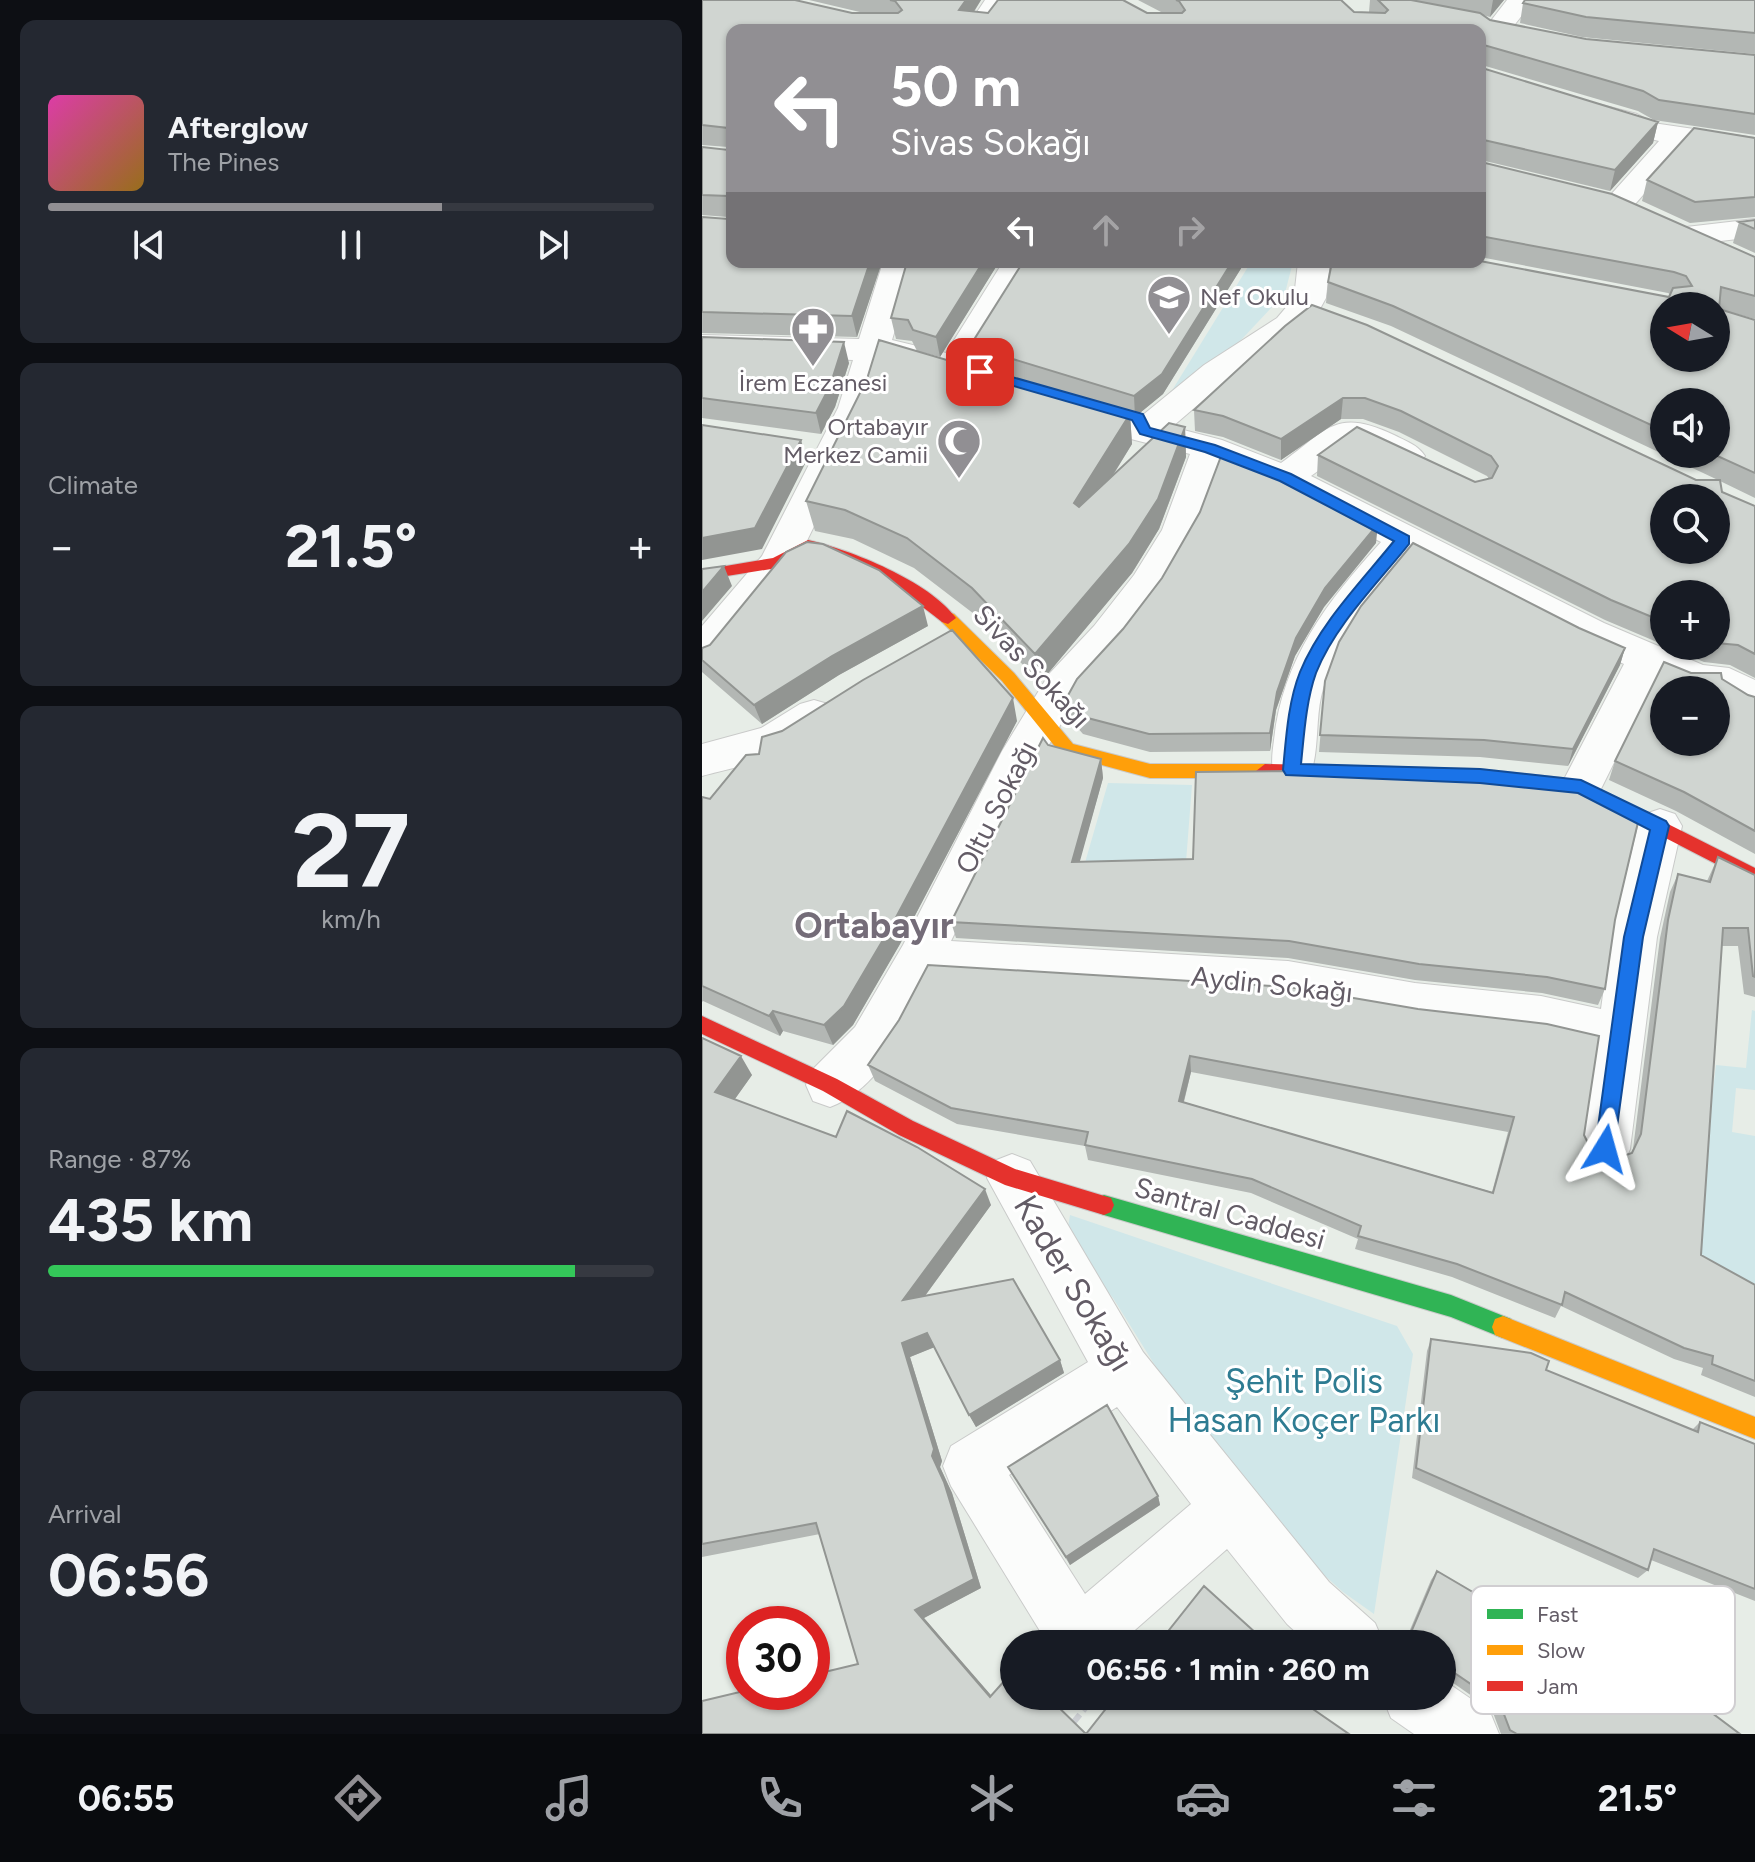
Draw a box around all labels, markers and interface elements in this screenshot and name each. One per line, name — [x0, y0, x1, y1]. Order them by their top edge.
text: 50 m — [890, 53, 1021, 120]
icon: left — [758, 56, 862, 160]
text: Afterglow — [168, 109, 308, 146]
text: Sivas Sokağı — [890, 121, 1091, 164]
text: The Pines — [168, 146, 279, 178]
icon: left — [1000, 208, 1044, 252]
icon: ahead — [1084, 208, 1128, 252]
icon: right — [1168, 208, 1212, 252]
icon: previous — [127, 223, 171, 267]
icon: pause — [329, 223, 373, 267]
icon: next — [531, 223, 575, 267]
school or university icon: Nef Okulu — [1145, 273, 1193, 336]
place label: Nef Okulu — [1200, 282, 1309, 311]
north arrow — [1650, 292, 1730, 372]
map controls — [1650, 292, 1730, 756]
pharmacy icon: İrem Eczanesi — [789, 305, 837, 368]
pin — [946, 338, 1014, 406]
icon: arrive — [958, 350, 1002, 394]
place label: İrem Eczanesi — [739, 368, 887, 397]
button: sound — [1650, 388, 1730, 468]
place label: Ortabayır Merkez Camii — [783, 412, 928, 469]
mosque icon: Ortabayır Merkez Camii — [935, 417, 983, 480]
text: Climate — [48, 469, 138, 501]
button: search — [1650, 484, 1730, 564]
text: 21.5° — [285, 510, 417, 582]
text: − — [48, 520, 75, 573]
text: + — [627, 520, 654, 573]
button: + — [1650, 580, 1730, 660]
street label: Sivas Sokağı — [966, 597, 1098, 735]
button: − — [1650, 676, 1730, 756]
street label: Oltu Sokağı — [948, 735, 1044, 879]
text: 27 — [292, 788, 410, 913]
text: km/h — [321, 903, 381, 935]
district label: Ortabayır — [794, 904, 954, 947]
street label: Aydin Sokağı — [1189, 959, 1355, 1009]
position arrow — [1563, 1107, 1647, 1191]
text: Range · 87% — [48, 1143, 191, 1175]
street label: Santral Caddesi — [1131, 1170, 1329, 1256]
text: 435 km — [48, 1184, 253, 1256]
street label: Kader Sokağı — [1005, 1188, 1142, 1379]
park label: Şehit Polis Hasan Koçer Parkı — [1167, 1361, 1441, 1441]
text: Arrival — [48, 1498, 121, 1530]
text: 06:56 — [48, 1539, 209, 1611]
legend — [1471, 1586, 1735, 1714]
text: Fast — [1537, 1601, 1579, 1628]
speed limit sign: 30 — [726, 1606, 830, 1710]
text: Slow — [1537, 1637, 1586, 1664]
text: 06:56 · 1 min · 260 m — [1086, 1651, 1370, 1688]
text: Jam — [1537, 1673, 1578, 1700]
icon: directions — [330, 1770, 386, 1826]
icon: music — [541, 1770, 597, 1826]
icon: phone — [752, 1770, 808, 1826]
icon: climate — [964, 1770, 1020, 1826]
icon: car — [1175, 1770, 1231, 1826]
icon: filters — [1386, 1770, 1442, 1826]
text: 06:55 — [78, 1777, 175, 1820]
text: 21.5° — [1598, 1777, 1677, 1820]

